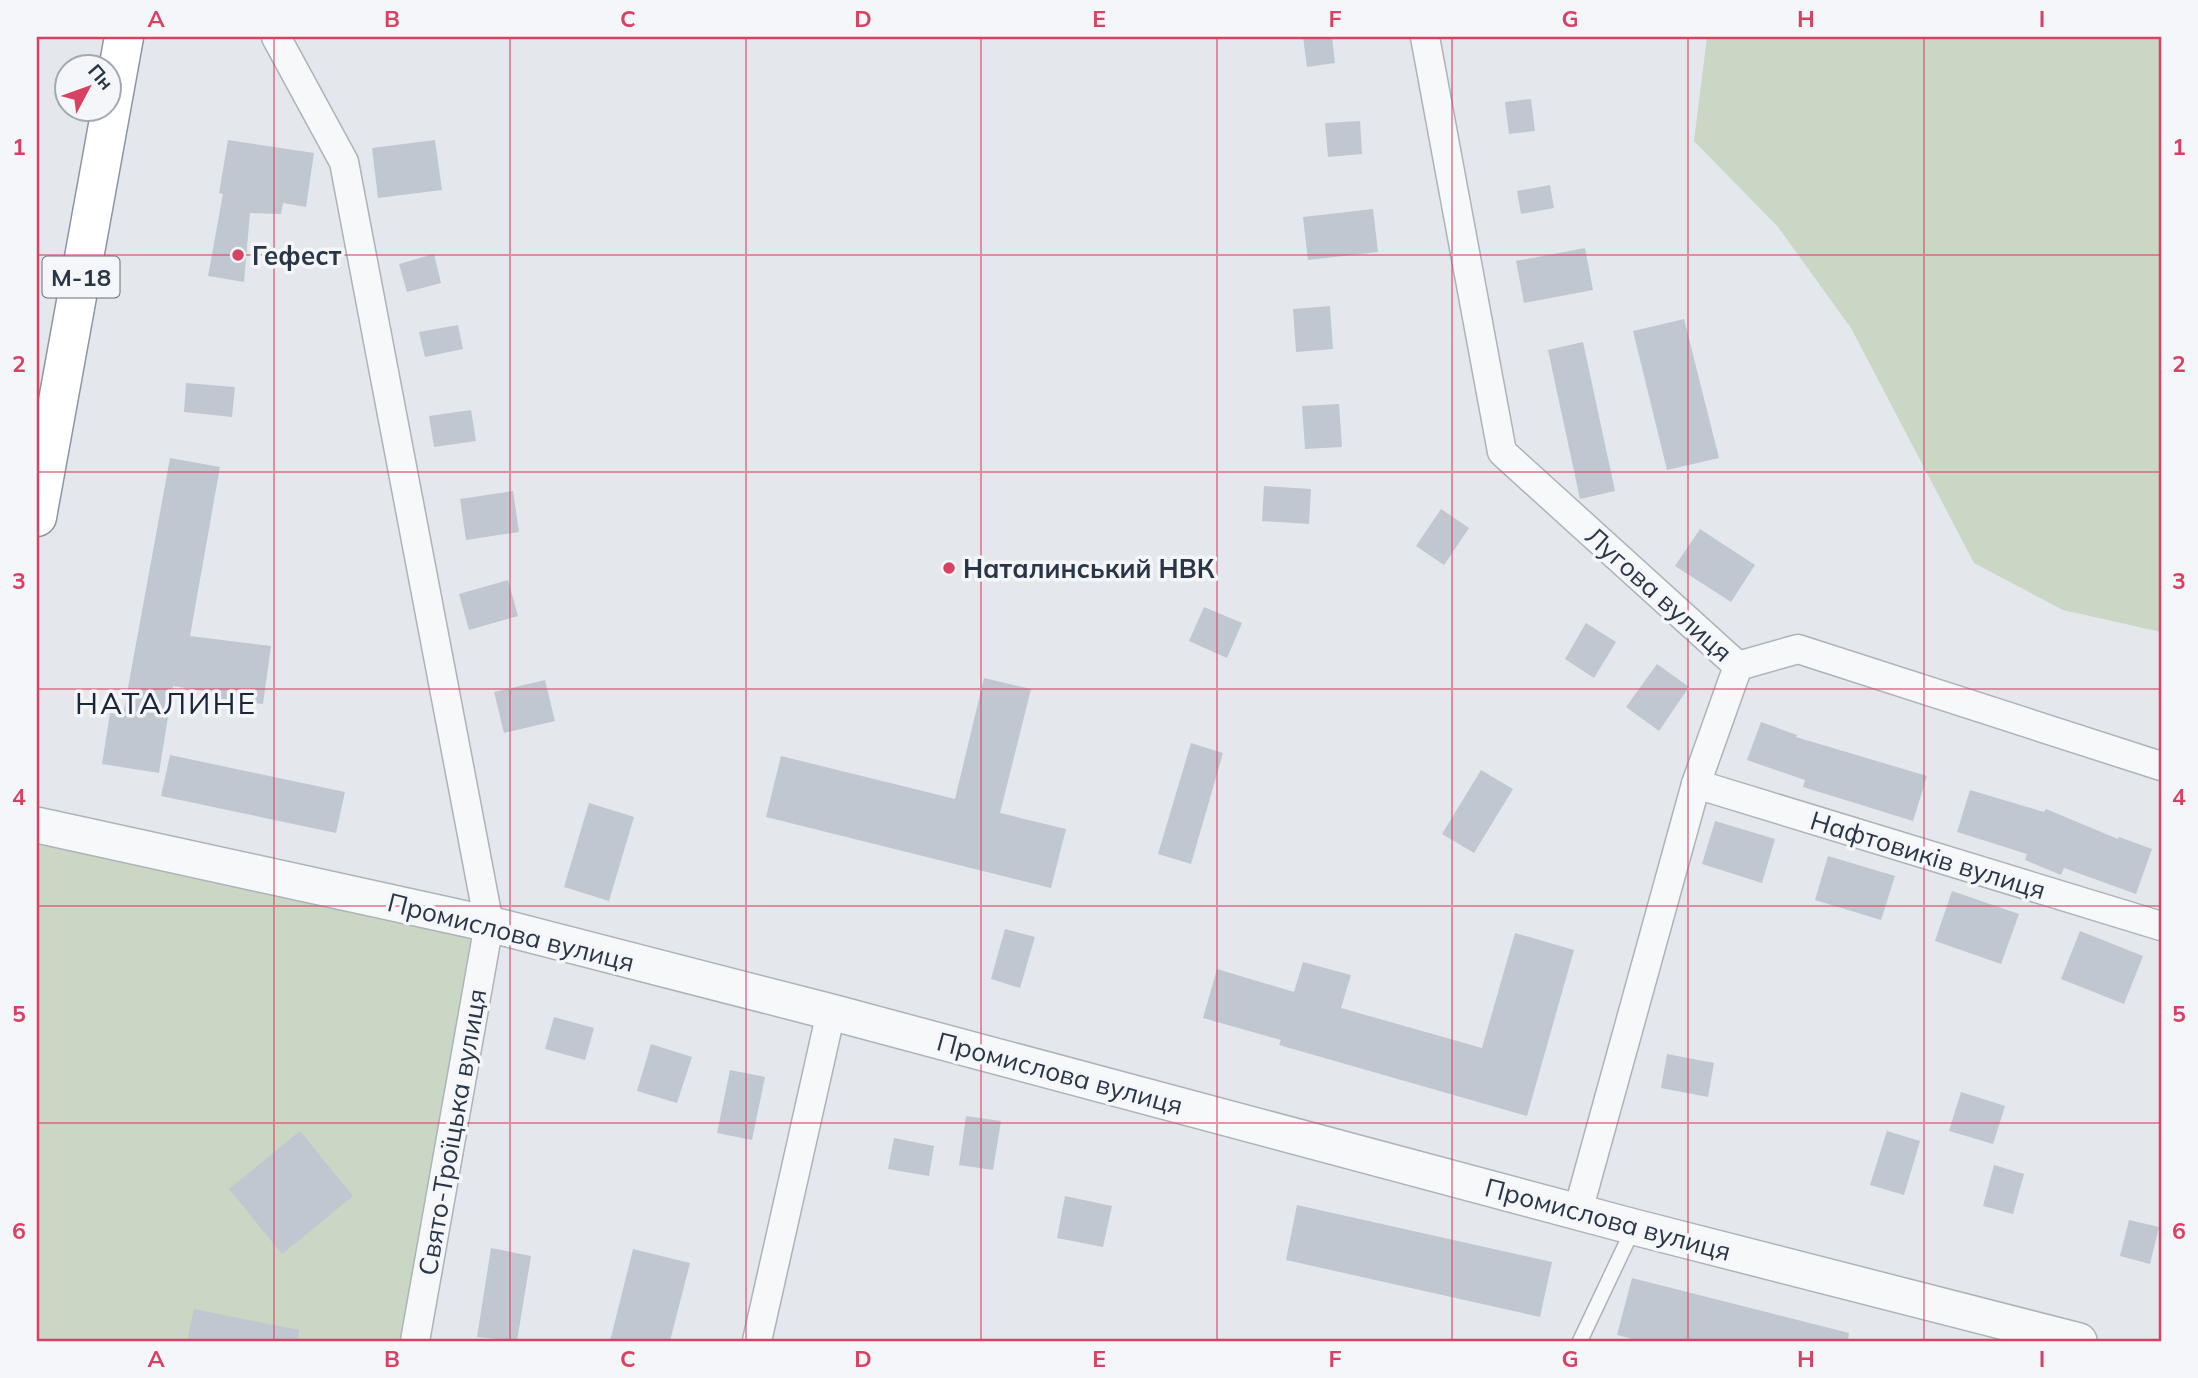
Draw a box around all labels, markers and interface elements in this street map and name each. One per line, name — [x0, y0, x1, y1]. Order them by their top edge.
text: A — [147, 4, 165, 33]
text: B — [384, 4, 400, 33]
text: C — [620, 4, 636, 33]
text: D — [854, 4, 872, 33]
text: E — [1092, 4, 1106, 33]
text: F — [1328, 4, 1342, 33]
text: G — [1561, 4, 1579, 33]
text: H — [1797, 4, 1815, 33]
text: I — [2039, 4, 2045, 33]
north arrow — [52, 52, 122, 122]
text: Пн — [83, 59, 119, 95]
text: 1 — [12, 132, 26, 161]
text: 1 — [2172, 132, 2186, 161]
place label: Гефест — [252, 239, 342, 272]
marker: Гефест — [230, 247, 246, 263]
road number: М-18 — [42, 256, 119, 298]
text: 2 — [12, 349, 26, 378]
text: 2 — [2172, 349, 2186, 378]
street label: Лугова вулиця — [1579, 519, 1739, 669]
place label: Наталинський НВК — [963, 552, 1215, 585]
marker: Наталинський НВК — [941, 560, 957, 576]
text: 3 — [12, 566, 26, 595]
text: 3 — [2172, 566, 2186, 595]
district label: НАТАЛИНЕ — [75, 684, 257, 722]
text: 4 — [12, 782, 26, 811]
text: 4 — [2172, 782, 2186, 811]
street label: Нафтовиків вулиця — [1806, 804, 2050, 906]
street label: Промислова вулиця — [384, 885, 638, 979]
street label: Свято-Троїцька вулиця — [411, 986, 493, 1278]
text: 5 — [12, 999, 26, 1028]
text: 5 — [2172, 999, 2186, 1028]
street label: Промислова вулиця — [933, 1024, 1187, 1122]
street label: Промислова вулиця — [1481, 1170, 1735, 1268]
text: 6 — [12, 1216, 26, 1245]
text: 6 — [2172, 1216, 2186, 1245]
text: A — [147, 1344, 165, 1373]
text: B — [384, 1344, 400, 1373]
text: C — [620, 1344, 636, 1373]
text: D — [854, 1344, 872, 1373]
text: E — [1092, 1344, 1106, 1373]
text: F — [1328, 1344, 1342, 1373]
text: G — [1561, 1344, 1579, 1373]
text: H — [1797, 1344, 1815, 1373]
text: I — [2039, 1344, 2045, 1373]

